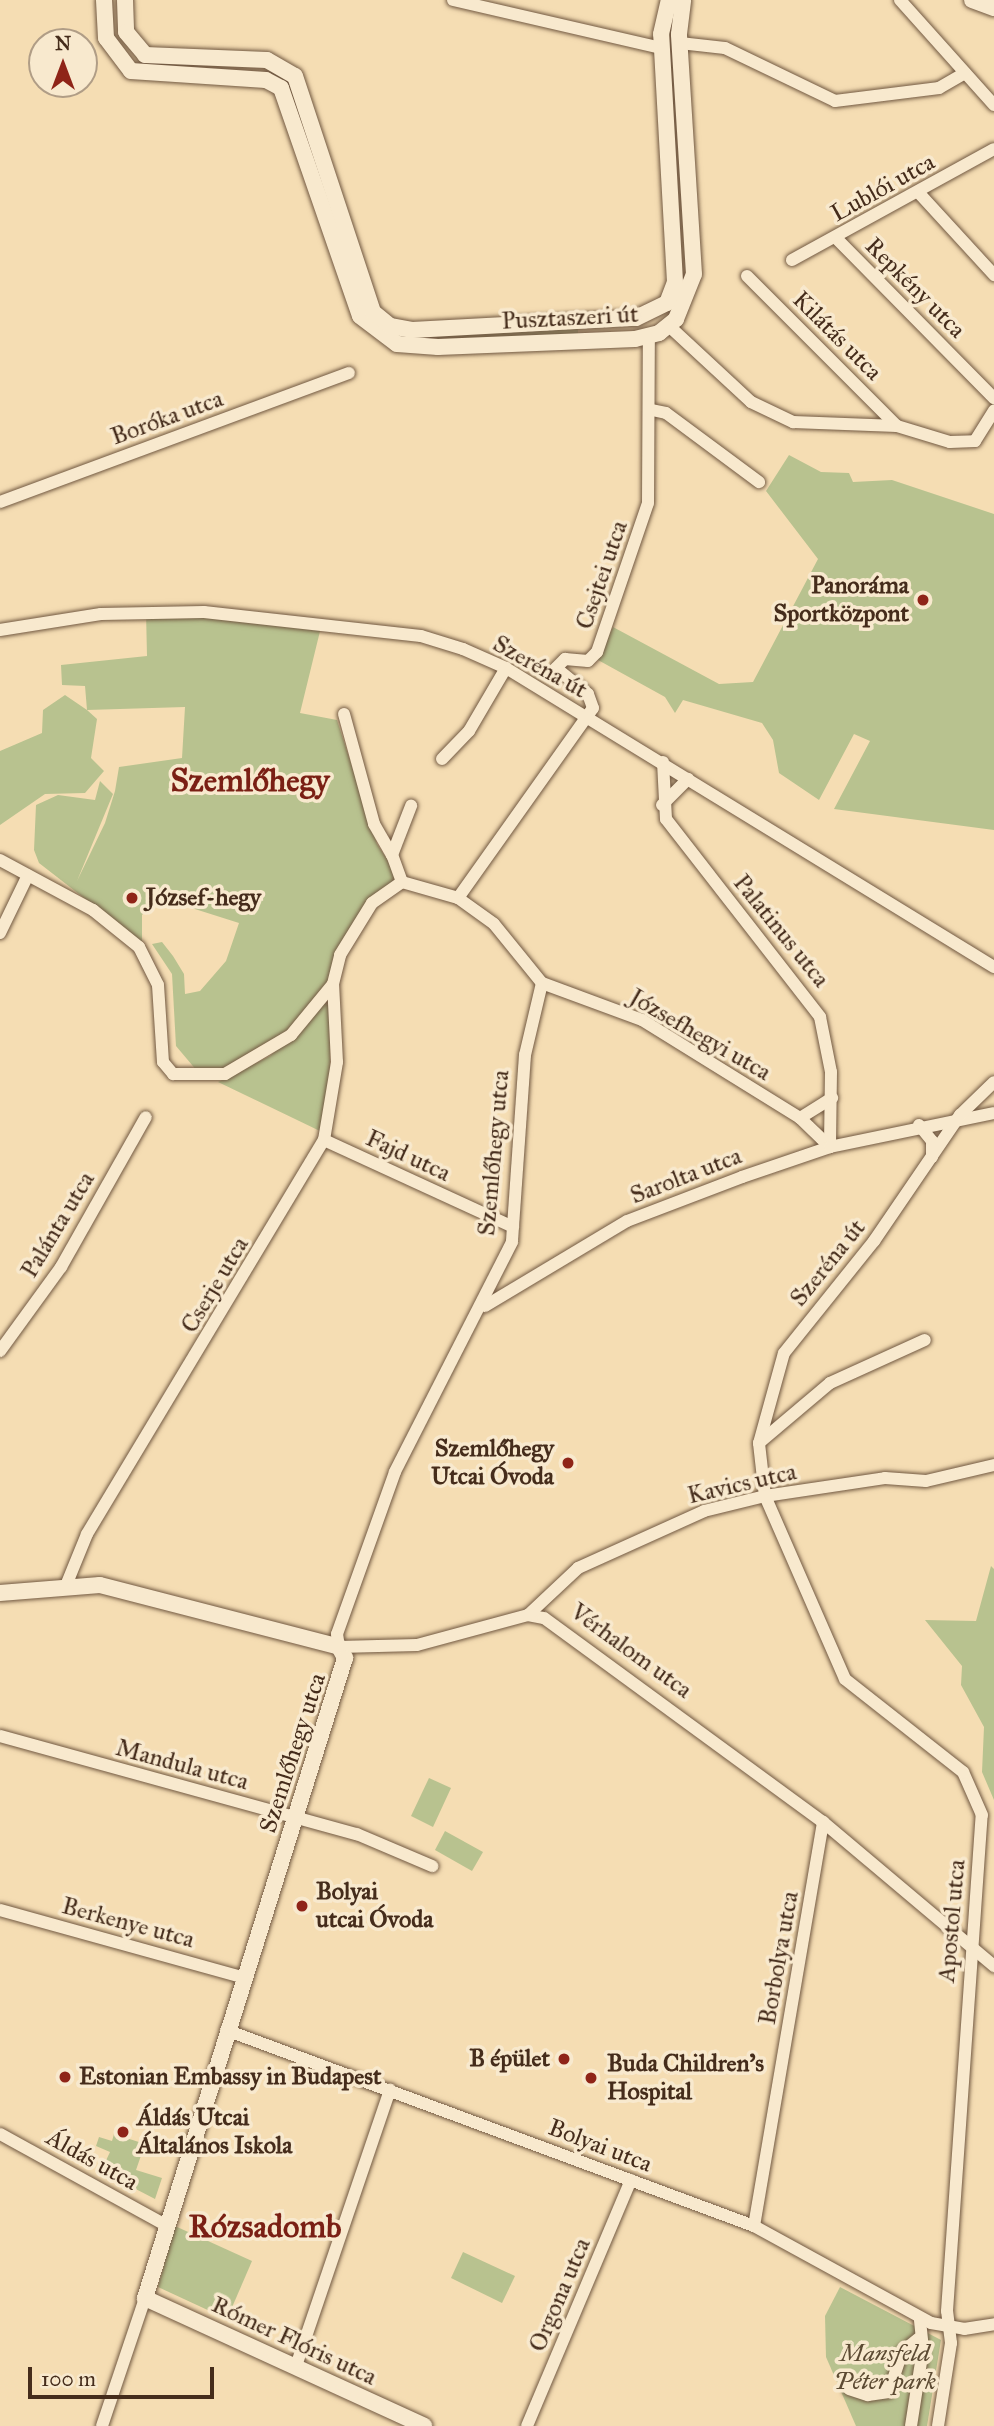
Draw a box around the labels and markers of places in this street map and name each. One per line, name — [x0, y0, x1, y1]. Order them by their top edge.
place label: Panoráma Sportközpont — [774, 572, 909, 628]
marker: Panoráma Sportközpont — [915, 592, 931, 608]
place label: József-hegy — [146, 884, 261, 912]
marker: József-hegy — [124, 890, 140, 906]
place label: Szemlőhegy Utcai Óvoda — [431, 1435, 554, 1491]
marker: Szemlőhegy Utcai Óvoda — [560, 1455, 576, 1471]
place label: Bolyai utcai Óvoda — [316, 1878, 433, 1934]
marker: Bolyai utcai Óvoda — [294, 1898, 310, 1914]
place label: B épület — [469, 2045, 550, 2073]
place label: Buda Children's Hospital — [607, 2050, 764, 2106]
marker: B épület — [556, 2051, 572, 2067]
place label: Estonian Embassy in Budapest — [79, 2063, 381, 2091]
marker: Buda Children's Hospital — [581, 2068, 601, 2088]
marker: Estonian Embassy in Budapest — [57, 2069, 73, 2085]
place label: Áldás Utcai Általános Iskola — [137, 2104, 292, 2160]
marker: Áldás Utcai Általános Iskola — [115, 2124, 131, 2140]

